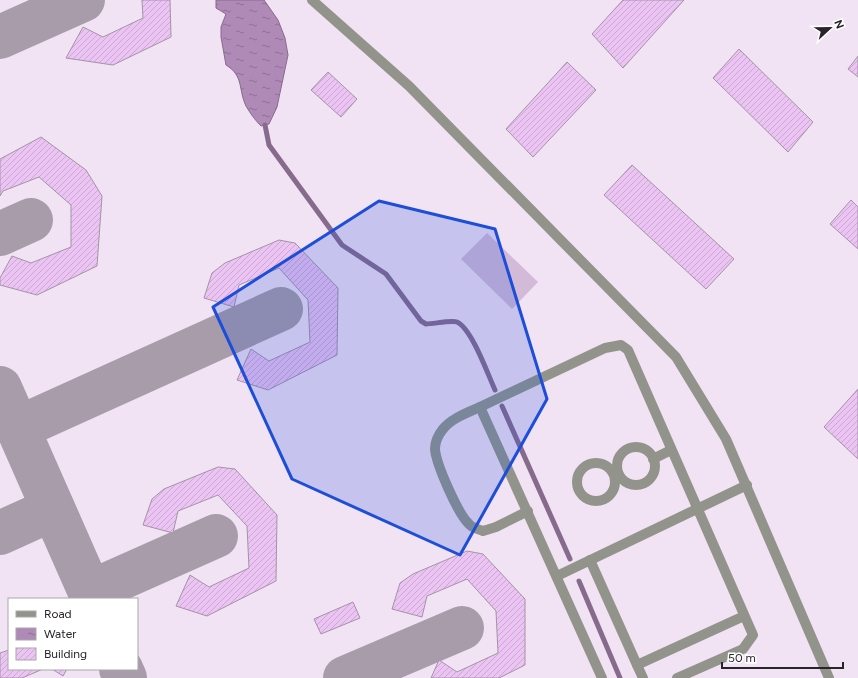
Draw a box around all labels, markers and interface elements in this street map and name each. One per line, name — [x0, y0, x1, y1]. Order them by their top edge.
north arrow — [810, 8, 850, 48]
text: N — [831, 18, 846, 31]
legend — [8, 598, 138, 670]
text: Road — [44, 607, 72, 621]
text: Water — [44, 627, 76, 641]
scale bar — [722, 644, 843, 670]
text: Building — [44, 647, 87, 661]
text: 50 m — [728, 651, 756, 665]

